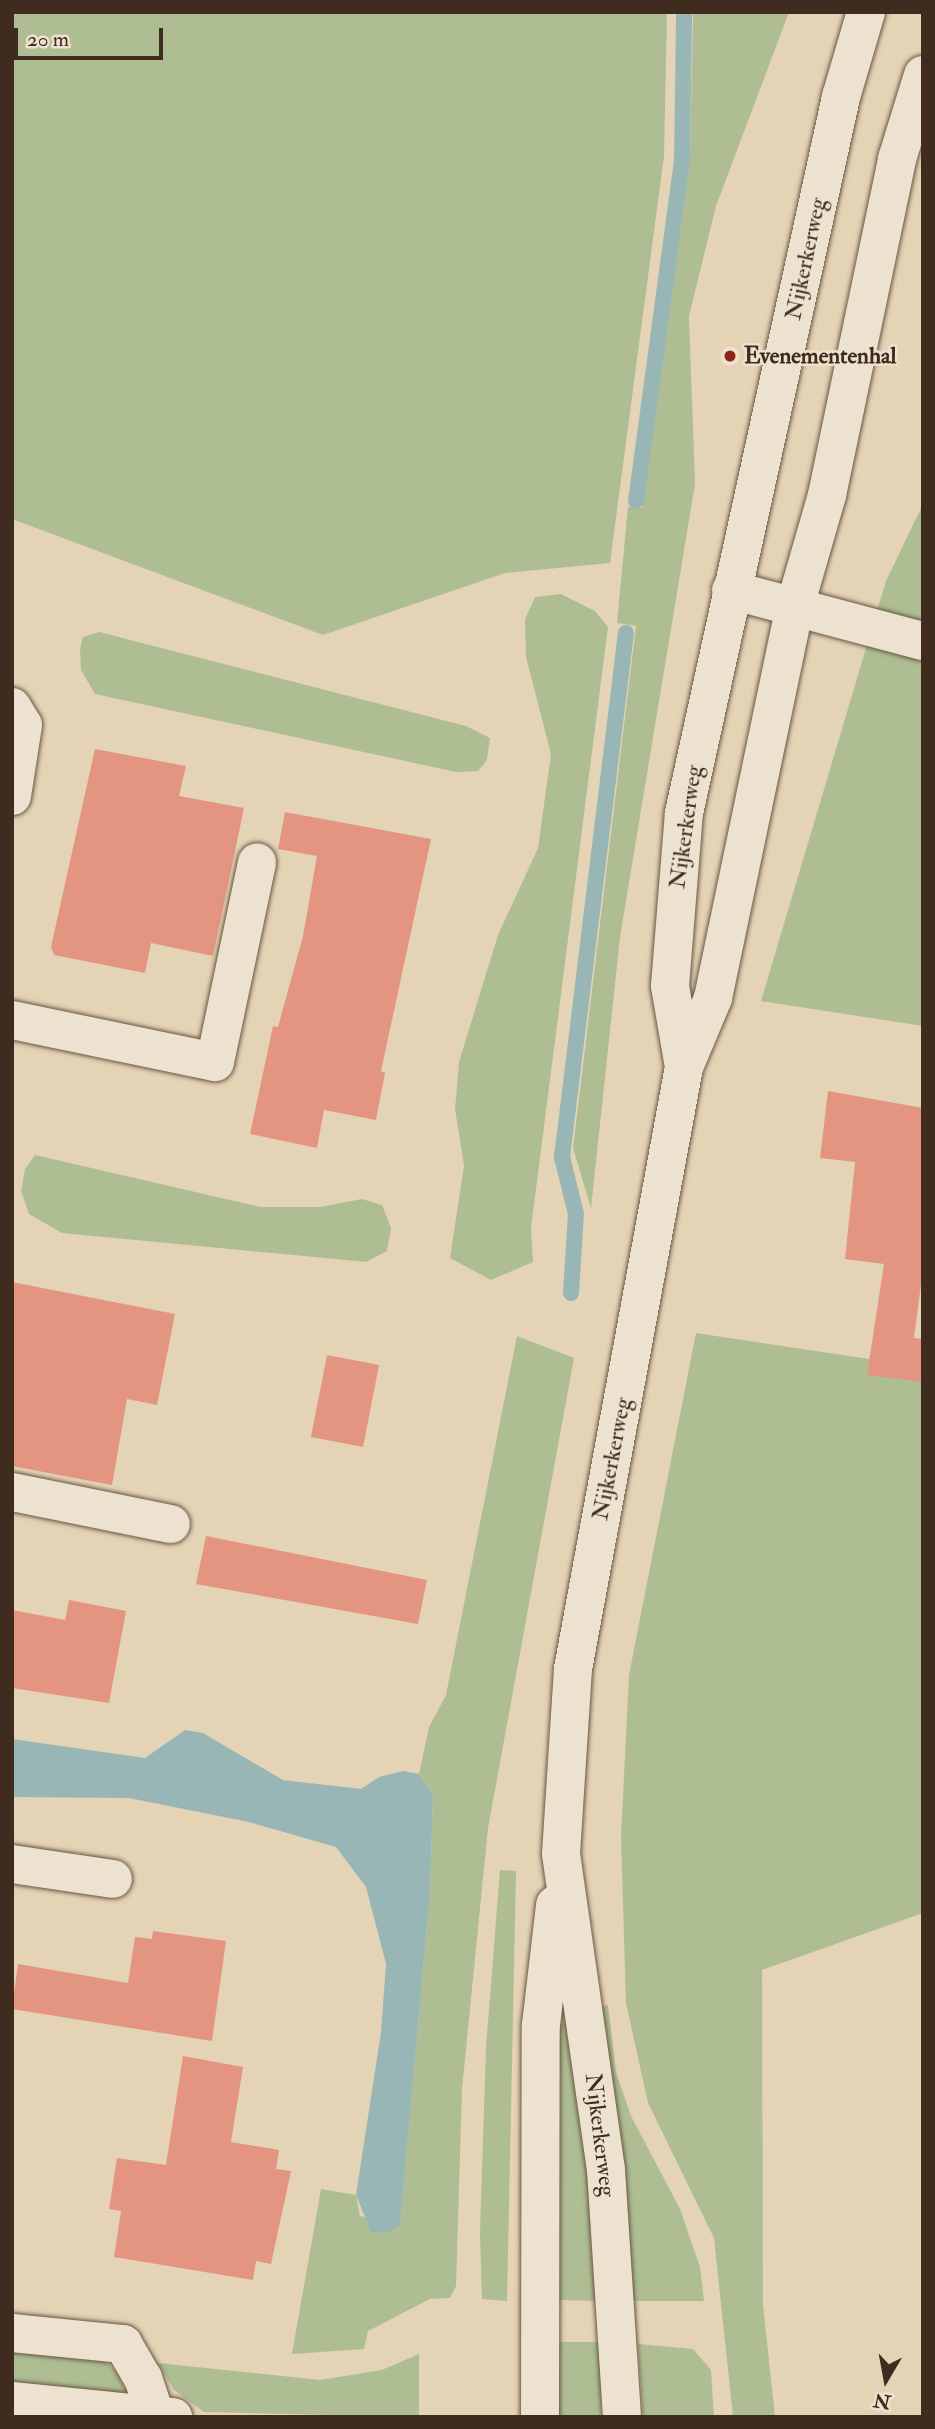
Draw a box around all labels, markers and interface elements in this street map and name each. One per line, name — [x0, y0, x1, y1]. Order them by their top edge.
scale bar — [18, 14, 166, 58]
text: 20 m — [27, 26, 69, 53]
street label: Nijkerkerweg — [780, 195, 832, 323]
place label: Evenementenhal — [744, 342, 896, 370]
marker: Evenementenhal — [722, 348, 738, 364]
street label: Nijkerkerweg — [664, 764, 708, 890]
street label: Nijkerkerweg — [587, 1395, 637, 1523]
street label: Nijkerkerweg — [579, 2072, 621, 2198]
north arrow — [851, 2345, 921, 2415]
text: N — [872, 2387, 893, 2414]

